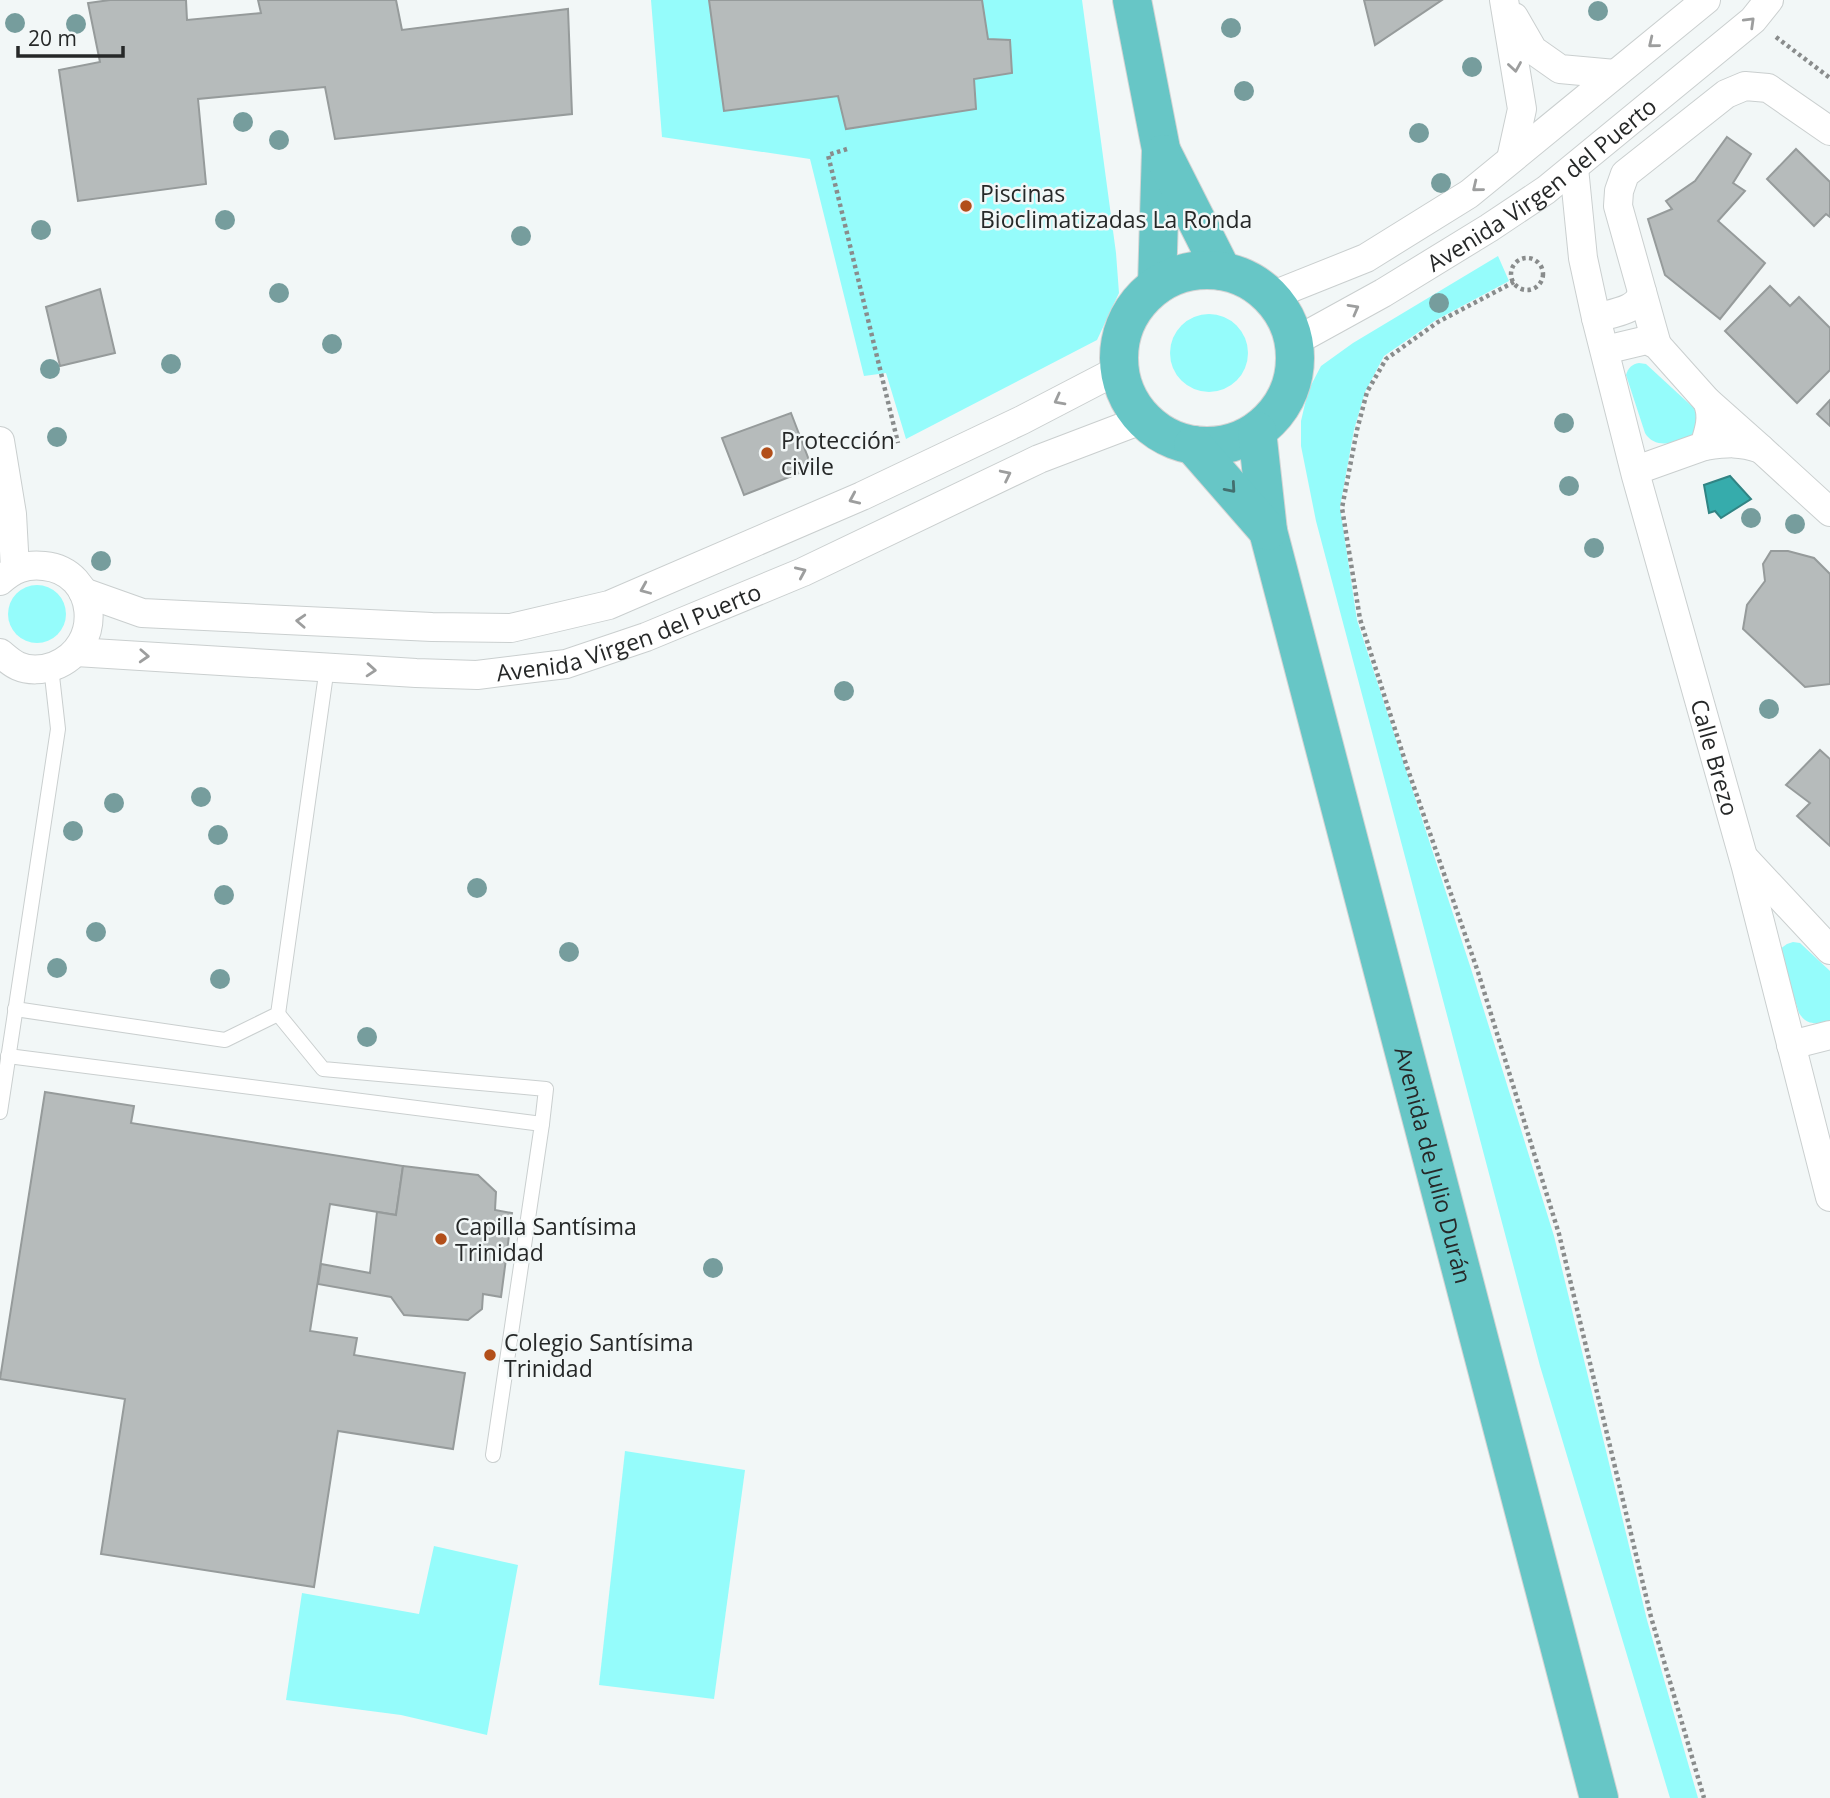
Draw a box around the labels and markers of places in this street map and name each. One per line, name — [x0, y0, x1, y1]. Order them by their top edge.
place label: Piscinas Bioclimatizadas La Ronda — [980, 177, 1252, 235]
marker: Piscinas Bioclimatizadas La Ronda — [958, 198, 974, 214]
place label: Protección civile — [781, 424, 895, 482]
marker: Protección civile — [759, 445, 775, 461]
place label: Capilla Santísima Trinidad — [455, 1210, 637, 1268]
marker: Capilla Santísima Trinidad — [433, 1231, 449, 1247]
place label: Colegio Santísima Trinidad — [504, 1326, 694, 1384]
marker: Colegio Santísima Trinidad — [482, 1347, 498, 1363]

